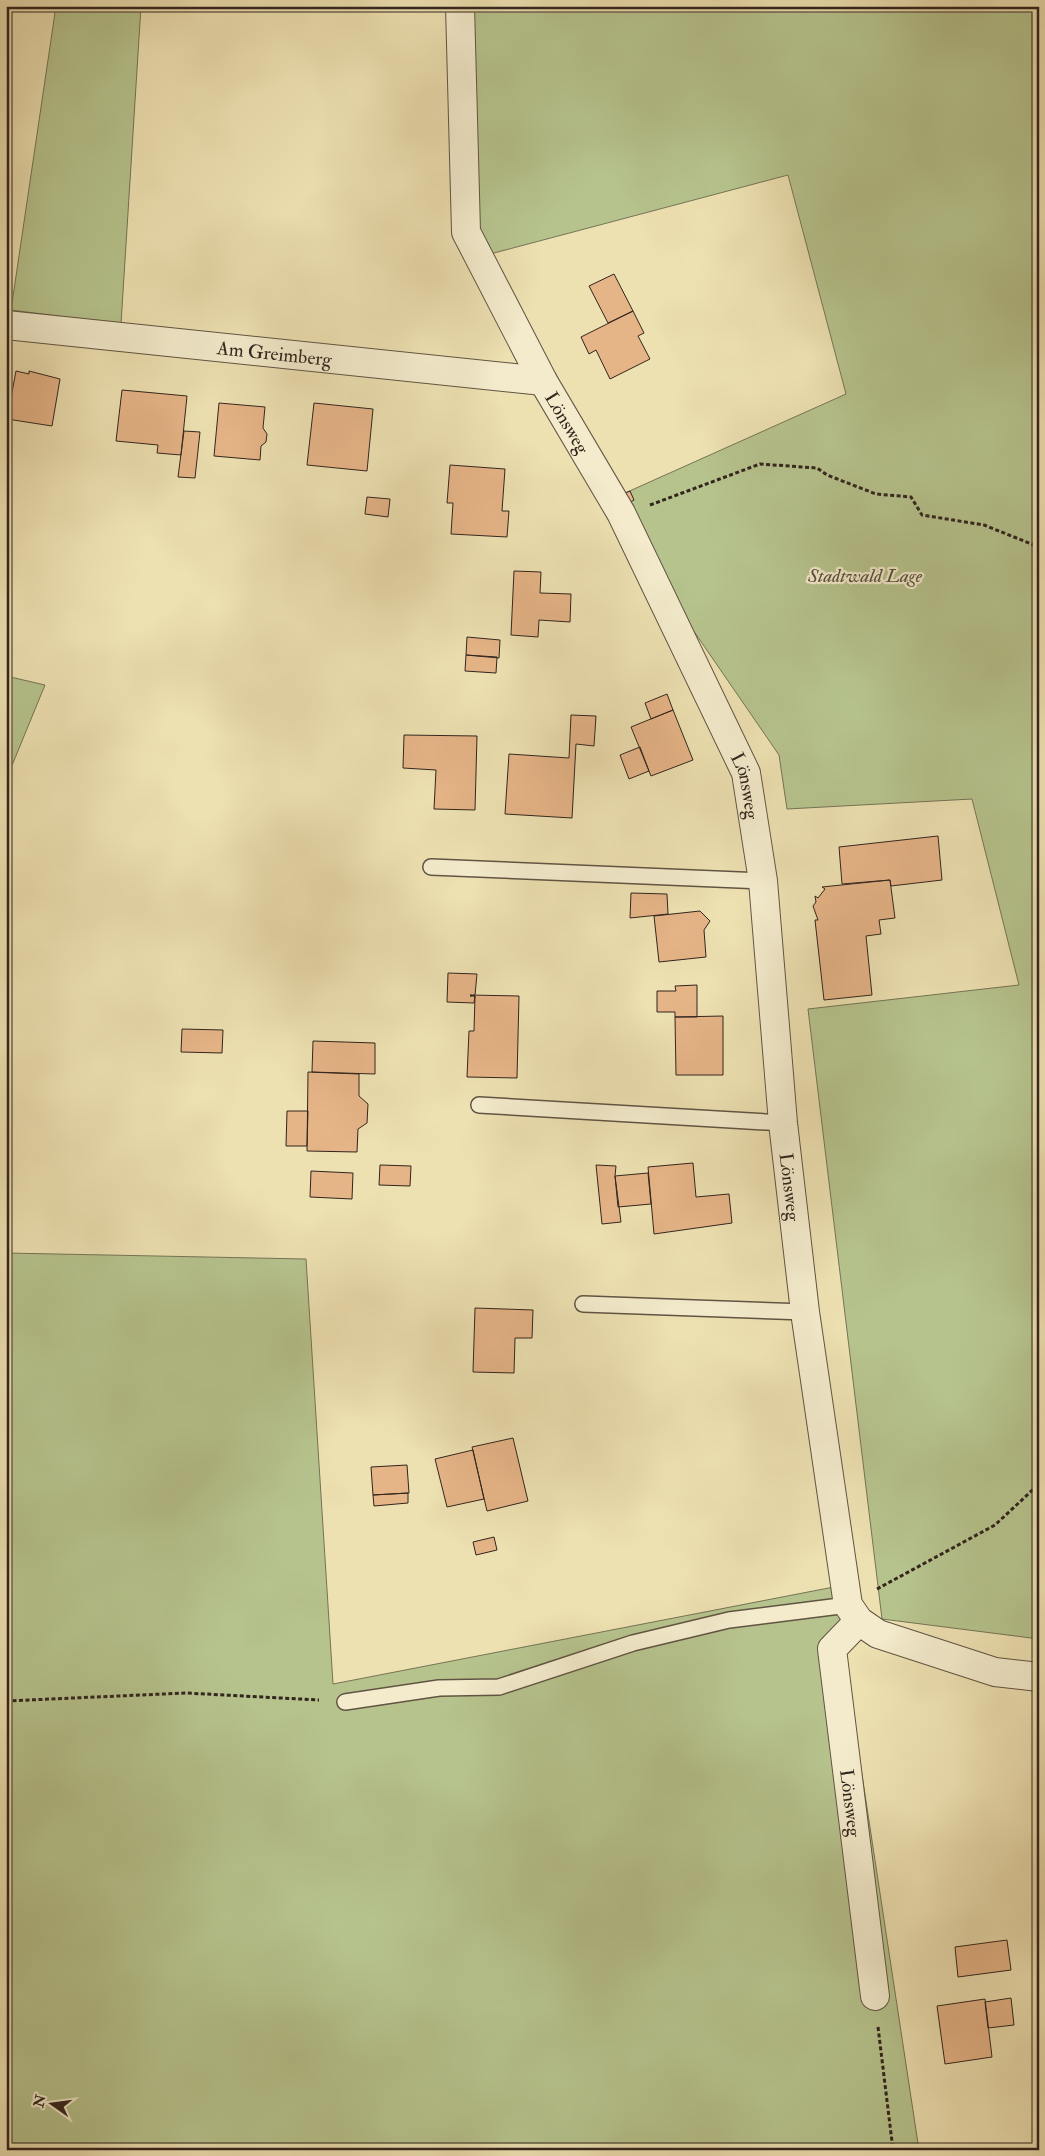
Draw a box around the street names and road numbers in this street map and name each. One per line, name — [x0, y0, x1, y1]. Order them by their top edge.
street label: Am Greimberg — [215, 336, 334, 372]
street label: Lönsweg — [539, 388, 595, 459]
street label: Lönsweg — [725, 749, 764, 822]
street label: Lönsweg — [774, 1152, 805, 1223]
street label: Lönsweg — [834, 1768, 866, 1839]

